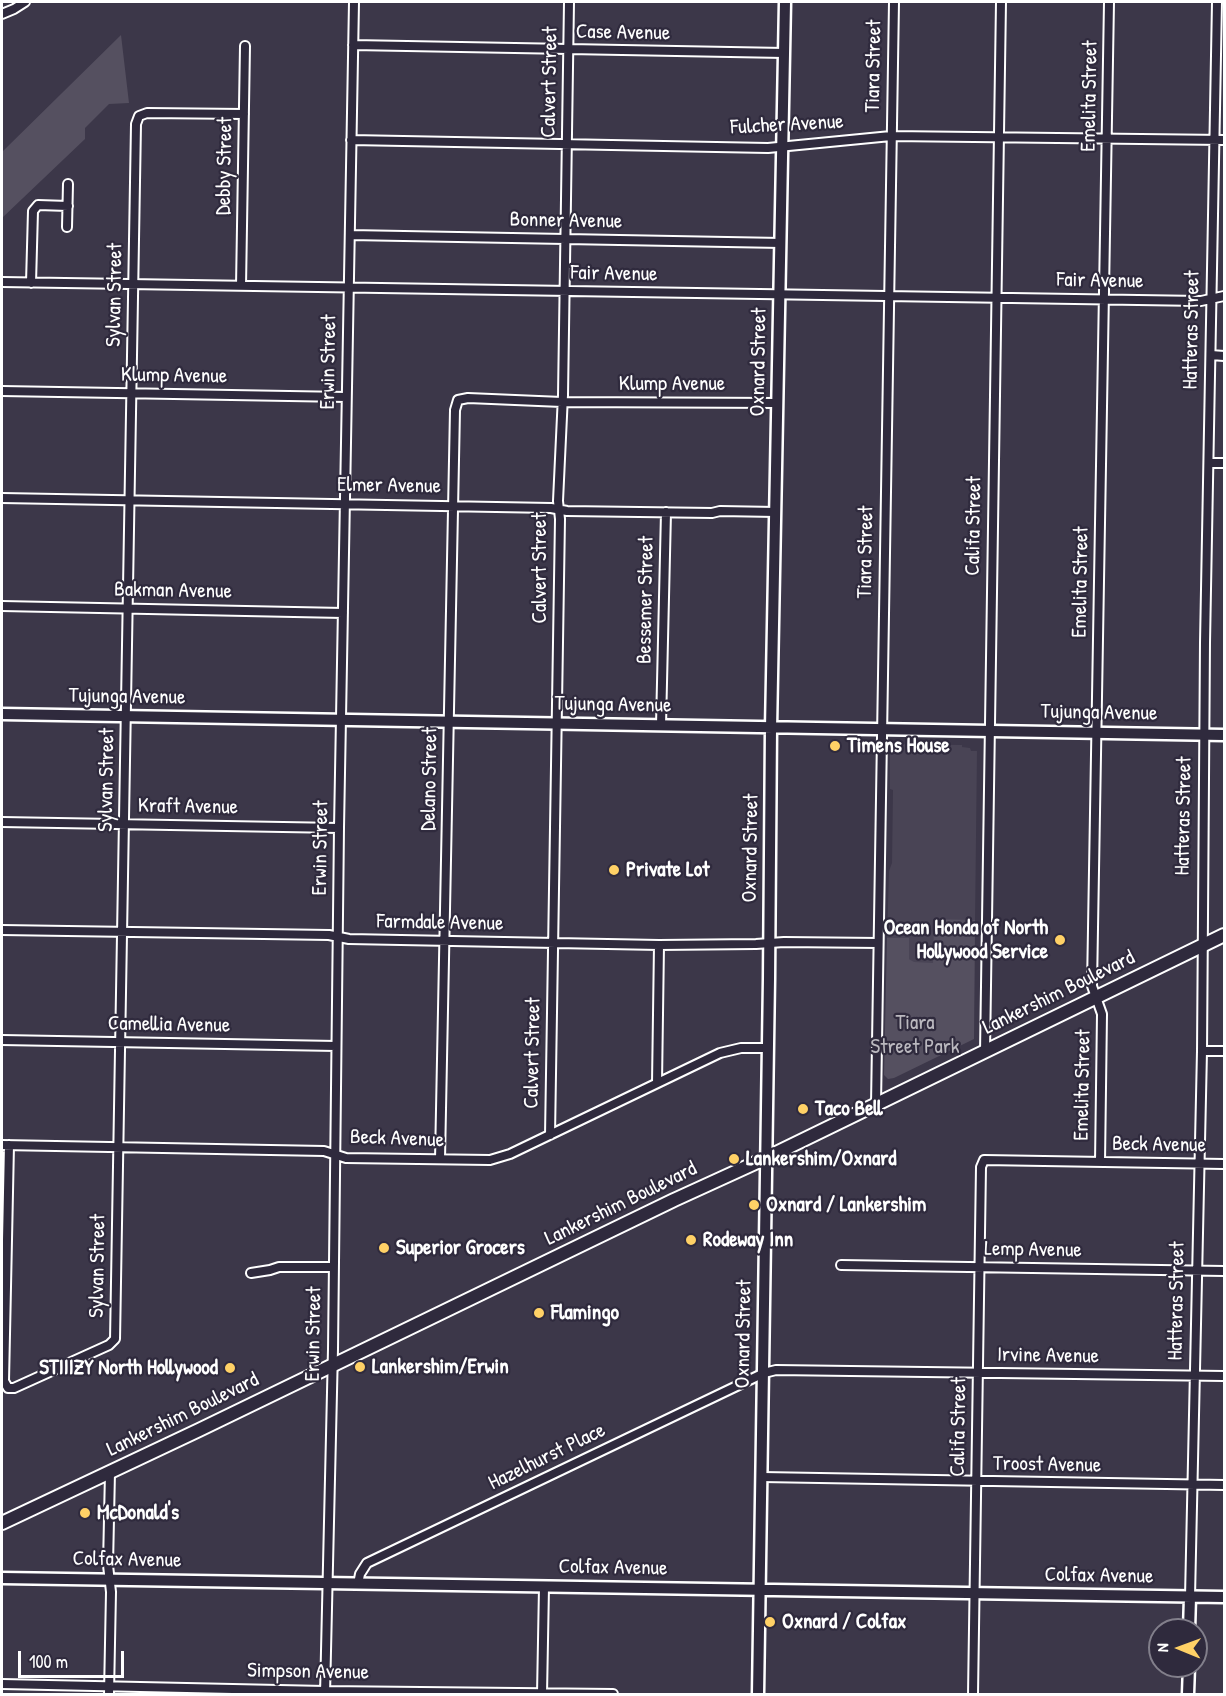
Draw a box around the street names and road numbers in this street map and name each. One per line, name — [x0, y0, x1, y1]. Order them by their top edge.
street label: Tiara Street — [861, 19, 887, 113]
street label: Case Avenue — [576, 20, 670, 46]
street label: Calvert Street — [536, 26, 564, 138]
street label: Emelita Street — [1076, 40, 1104, 152]
street label: Fulcher Avenue — [730, 109, 844, 141]
street label: Debby Street — [212, 117, 238, 215]
street label: Bonner Avenue — [509, 207, 623, 235]
street label: Sylvan Street — [101, 243, 129, 347]
street label: Fair Avenue — [570, 261, 658, 287]
street label: Fair Avenue — [1056, 268, 1144, 294]
street label: Hatteras Street — [1178, 270, 1206, 390]
street label: Oxnard Street — [745, 307, 773, 417]
street label: Erwin Street — [316, 314, 342, 410]
street label: Klump Avenue — [121, 362, 227, 390]
street label: Klump Avenue — [619, 371, 725, 397]
street label: Elmer Avenue — [337, 472, 441, 500]
street label: Califa Street — [961, 476, 987, 576]
street label: Tiara Street — [853, 505, 879, 599]
street label: Calvert Street — [527, 512, 553, 624]
street label: Emelita Street — [1067, 526, 1095, 638]
street label: Bessemer Street — [632, 536, 660, 664]
street label: Bakman Avenue — [114, 577, 232, 605]
street label: Tujunga Avenue — [68, 683, 186, 711]
street label: Tujunga Avenue — [554, 691, 672, 719]
street label: Tujunga Avenue — [1040, 699, 1158, 727]
street label: Delano Street — [416, 727, 444, 831]
street label: Sylvan Street — [93, 728, 121, 832]
street label: Hatteras Street — [1170, 756, 1198, 876]
street label: Oxnard Street — [737, 793, 765, 903]
street label: Kraft Avenue — [138, 794, 238, 820]
street label: Erwin Street — [308, 800, 334, 896]
street label: Farmdale Avenue — [376, 909, 504, 937]
street label: Lankershim Boulevard — [979, 945, 1139, 1041]
street label: Calvert Street — [519, 997, 547, 1109]
street label: Camellia Avenue — [108, 1011, 230, 1039]
street label: Emelita Street — [1069, 1029, 1097, 1141]
street label: Beck Avenue — [350, 1125, 444, 1153]
street label: Beck Avenue — [1112, 1132, 1206, 1158]
street label: Lankershim Boulevard — [541, 1156, 701, 1252]
street label: Sylvan Street — [84, 1214, 112, 1318]
street label: Lemp Avenue — [984, 1237, 1082, 1263]
street label: Hatteras Street — [1163, 1241, 1191, 1361]
street label: Oxnard Street — [730, 1279, 758, 1389]
street label: Erwin Street — [301, 1286, 327, 1382]
street label: Irvine Avenue — [997, 1343, 1099, 1369]
street label: Lankershim Boulevard — [103, 1367, 263, 1463]
street label: Califa Street — [946, 1377, 972, 1477]
street label: Hazelhurst Place — [484, 1418, 610, 1496]
street label: Troost Avenue — [993, 1451, 1101, 1479]
street label: Colfax Avenue — [72, 1546, 182, 1574]
street label: Colfax Avenue — [558, 1554, 668, 1582]
street label: Colfax Avenue — [1044, 1562, 1154, 1590]
street label: Simpson Avenue — [247, 1658, 369, 1686]

